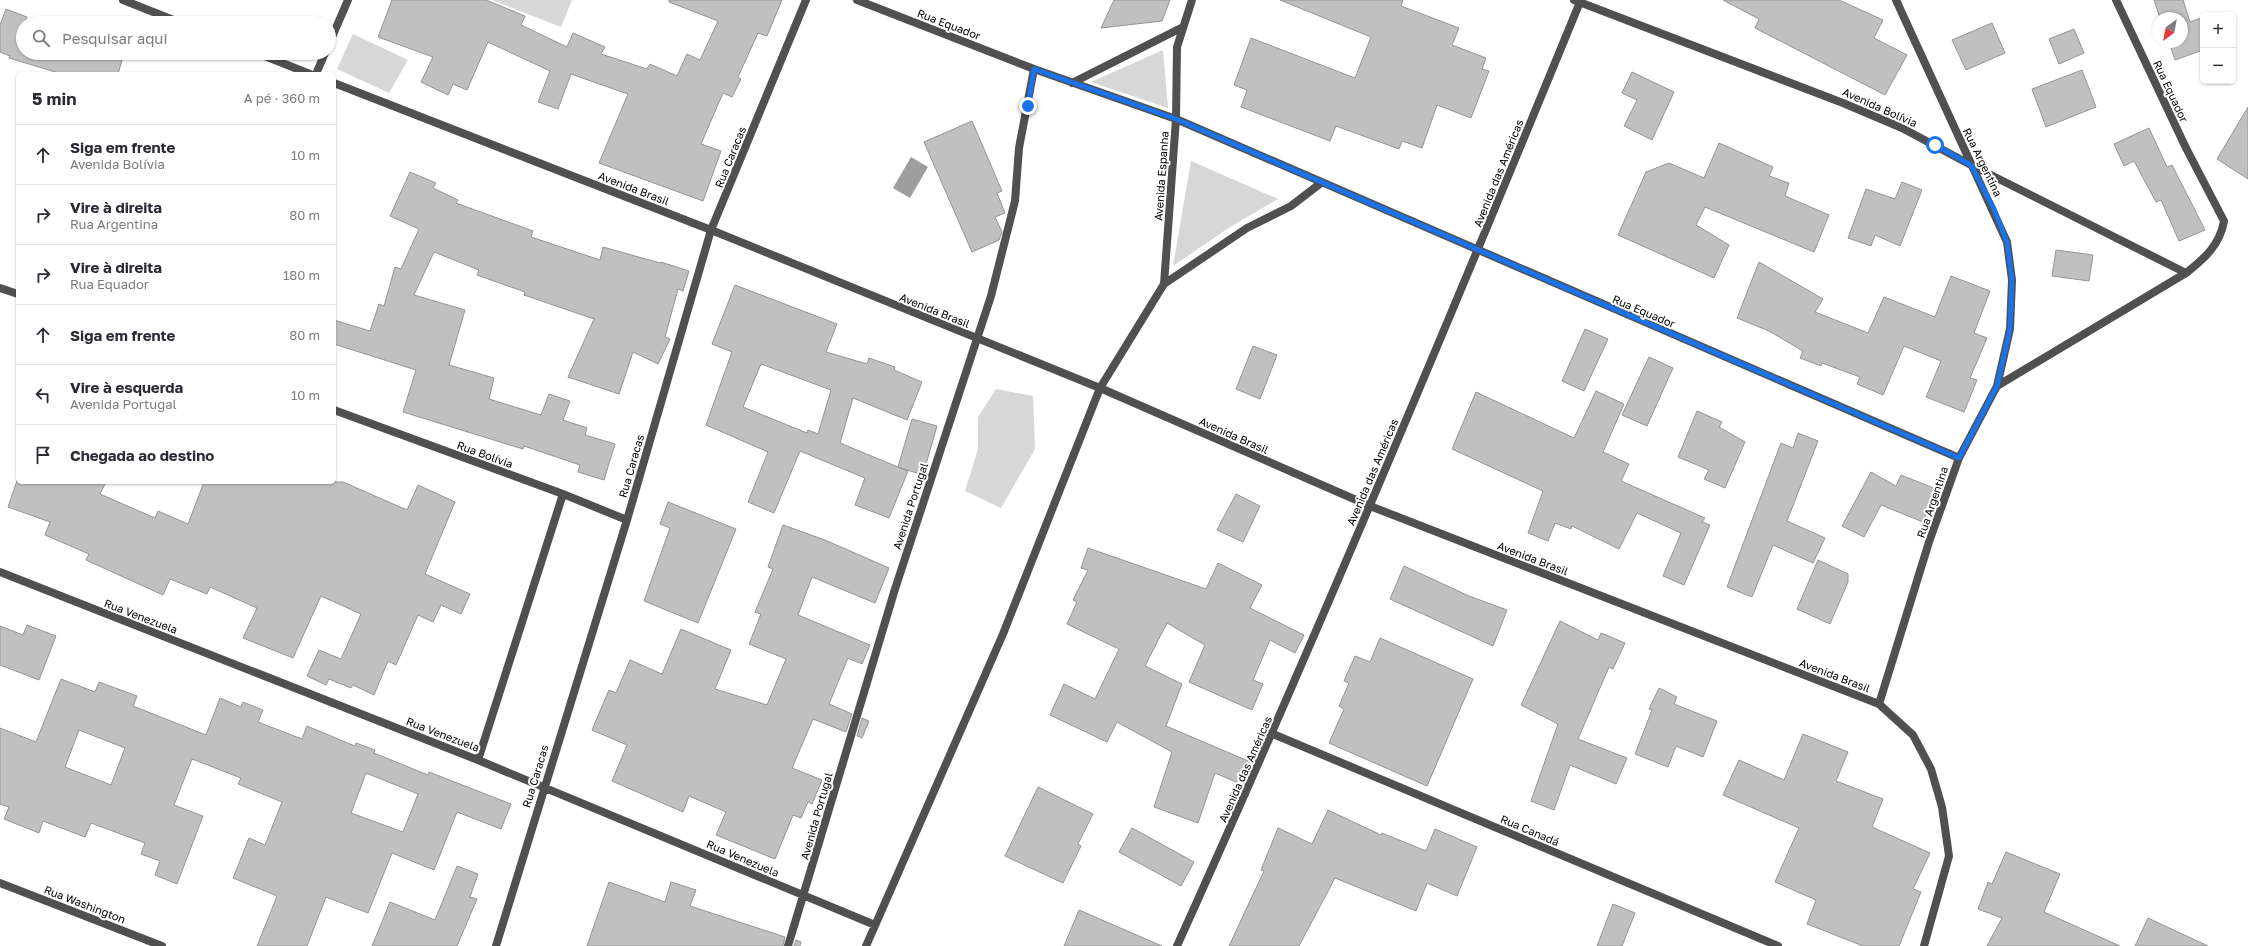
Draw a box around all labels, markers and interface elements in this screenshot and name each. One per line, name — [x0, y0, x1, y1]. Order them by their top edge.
street label: Rua Equador — [915, 6, 983, 42]
north arrow — [2152, 12, 2188, 48]
map controls — [2200, 12, 2236, 84]
button: + — [2200, 12, 2236, 48]
search box — [16, 16, 336, 60]
icon: search — [30, 27, 52, 49]
text: Pesquisar aqui — [62, 29, 167, 47]
button: − — [2200, 48, 2236, 84]
street label: Rua Equador — [2151, 58, 2191, 125]
street label: Avenida Bolívia — [1841, 85, 1919, 129]
text: 5 min — [32, 88, 76, 109]
text: A pé · 360 m — [244, 90, 320, 106]
route end — [1019, 97, 1037, 115]
street label: Avenida das Américas — [1470, 117, 1526, 229]
street label: Rua Caracas — [712, 124, 748, 190]
street label: Rua Argentina — [1961, 126, 2005, 198]
street label: Avenida Espanha — [1151, 131, 1171, 221]
route start — [1926, 136, 1944, 154]
text: Siga em frente — [70, 138, 175, 156]
icon: ahead — [32, 144, 54, 166]
text: 10 m — [291, 147, 320, 163]
text: Avenida Bolívia — [70, 156, 165, 172]
street label: Avenida Brasil — [597, 169, 672, 208]
text: Vire à direita — [70, 198, 162, 216]
icon: right — [32, 204, 54, 226]
text: 80 m — [289, 207, 320, 223]
text: Rua Argentina — [70, 216, 158, 232]
text: Vire à direita — [70, 258, 162, 276]
icon: right — [32, 264, 54, 286]
text: 180 m — [283, 267, 320, 283]
text: Rua Equador — [70, 276, 149, 292]
street label: Avenida Brasil — [898, 290, 972, 330]
street label: Rua Equador — [1611, 292, 1678, 330]
icon: ahead — [32, 324, 54, 346]
text: Siga em frente — [70, 326, 175, 344]
text: 80 m — [289, 327, 320, 343]
text: Vire à esquerda — [70, 378, 183, 396]
icon: left — [32, 384, 54, 406]
text: 10 m — [291, 387, 320, 403]
text: Avenida Portugal — [70, 396, 177, 412]
street label: Avenida Brasil — [1197, 414, 1271, 456]
street label: Avenida das Américas — [1344, 416, 1400, 527]
street label: Rua Caracas — [616, 433, 646, 499]
street label: Rua Bolívia — [455, 438, 515, 470]
icon: arrive — [32, 444, 54, 466]
text: Chegada ao destino — [70, 446, 214, 464]
street label: Avenida Portugal — [890, 461, 930, 551]
street label: Rua Argentina — [1914, 465, 1950, 539]
street label: Avenida Brasil — [1496, 539, 1571, 578]
street label: Rua Venezuela — [102, 596, 180, 636]
street label: Avenida Brasil — [1798, 656, 1873, 695]
street label: Rua Venezuela — [404, 714, 482, 754]
street label: Avenida das Américas — [1216, 714, 1274, 824]
street label: Rua Caracas — [519, 743, 551, 809]
street label: Avenida Portugal — [797, 770, 835, 861]
street label: Rua Canadá — [1499, 812, 1561, 848]
street label: Rua Venezuela — [705, 837, 781, 879]
street label: Rua Washington — [42, 883, 128, 925]

